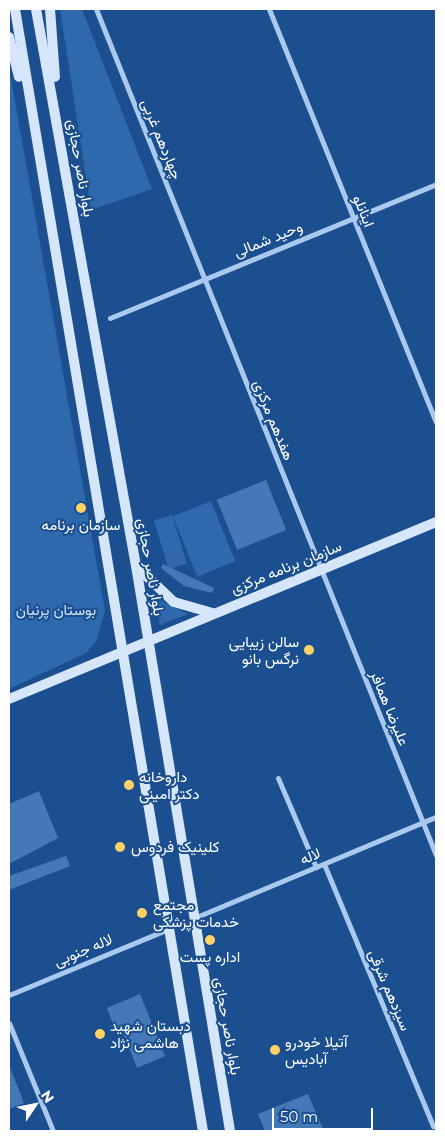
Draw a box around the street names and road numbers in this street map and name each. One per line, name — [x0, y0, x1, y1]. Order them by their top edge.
street label: چهاردهم غربی — [138, 96, 186, 182]
street label: بلوار ناصر حجازی — [64, 118, 98, 218]
street label: اینانلو — [350, 192, 378, 230]
street label: وحید شمالی — [231, 217, 305, 261]
street label: هفدهم مرکزی — [250, 377, 298, 463]
street label: بلوار ناصر حجازی — [134, 517, 168, 617]
street label: سازمان برنامه مرکزی — [228, 537, 344, 597]
street label: علیرضا همافر — [367, 668, 413, 748]
street label: لاله — [297, 844, 323, 868]
street label: لاله جنوبی — [51, 930, 115, 970]
street label: سیزدهم شرقی — [365, 947, 415, 1033]
street label: بلوار ناصر حجازی — [211, 976, 245, 1076]

